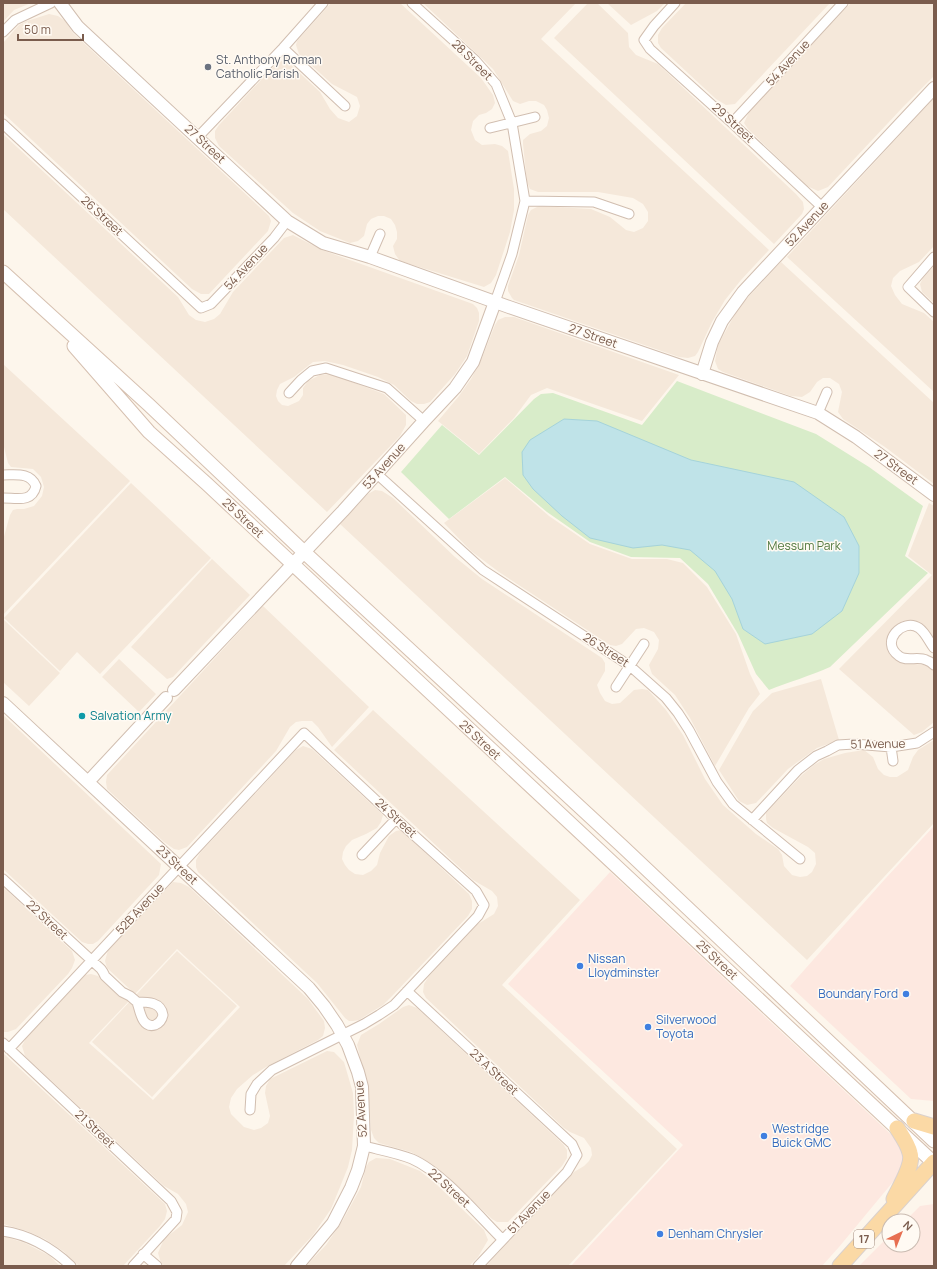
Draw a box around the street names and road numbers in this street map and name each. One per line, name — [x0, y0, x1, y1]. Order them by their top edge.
street label: 28 Street — [448, 35, 497, 84]
street label: 54 Avenue — [762, 36, 813, 89]
street label: 29 Street — [709, 99, 758, 147]
street label: 27 Street — [181, 120, 230, 167]
street label: 26 Street — [78, 192, 127, 240]
street label: 52 Avenue — [781, 197, 832, 250]
street label: 54 Avenue — [220, 240, 271, 293]
street label: 27 Street — [567, 319, 620, 352]
street label: 53 Avenue — [358, 439, 409, 493]
street label: 27 Street — [871, 445, 922, 488]
street label: 25 Street — [219, 494, 268, 542]
street label: 26 Street — [580, 628, 633, 671]
street label: 25 Street — [456, 716, 505, 764]
street label: 51 Avenue — [850, 735, 906, 752]
street label: 24 Street — [372, 794, 421, 841]
street label: 23 Street — [153, 841, 202, 888]
street label: 52B Avenue — [111, 879, 168, 938]
street label: 22 Street — [23, 896, 72, 943]
street label: 25 Street — [693, 936, 742, 984]
street label: 23 A Street — [466, 1045, 523, 1099]
street label: 52 Avenue — [350, 1080, 371, 1138]
street label: 21 Street — [72, 1106, 119, 1152]
street label: 22 Street — [425, 1164, 474, 1211]
street label: 51 Avenue — [503, 1186, 554, 1237]
road number: 17 — [854, 1230, 874, 1248]

